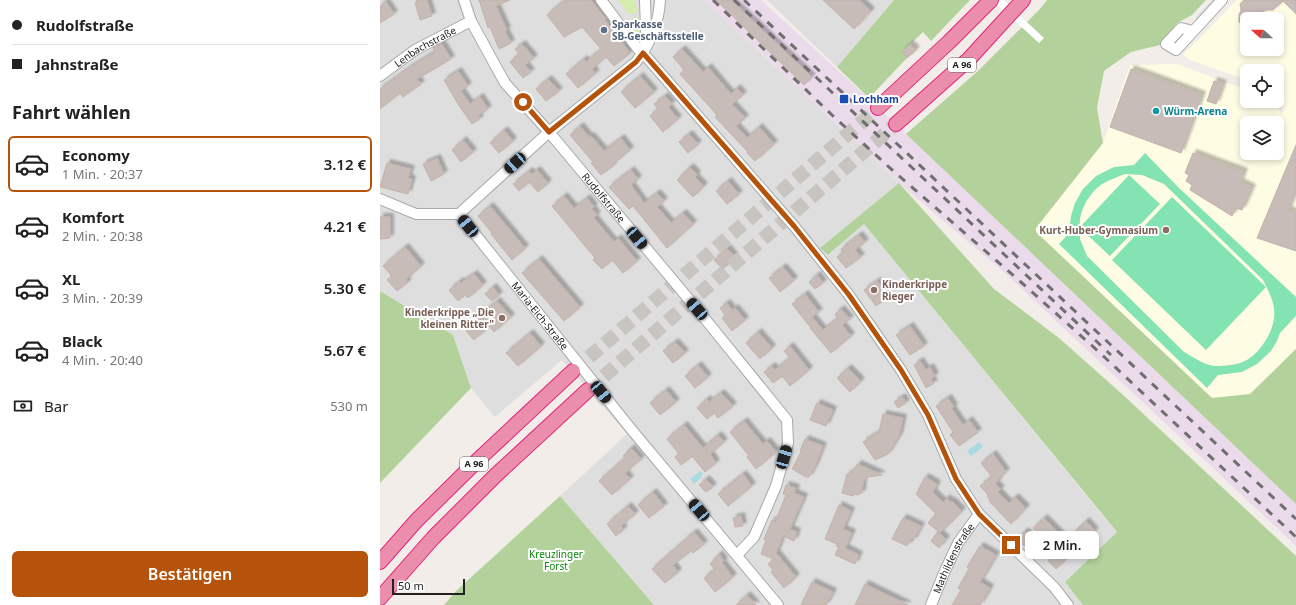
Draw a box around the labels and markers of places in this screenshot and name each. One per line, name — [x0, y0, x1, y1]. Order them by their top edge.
place label: Sparkasse SB-Geschäftsstelle — [612, 17, 704, 43]
marker: Sparkasse SB-Geschäftsstelle — [599, 25, 609, 35]
place label: Lochham — [853, 92, 899, 106]
marker: Lochham — [838, 93, 850, 105]
place label: Würm-Arena — [1164, 104, 1227, 118]
marker: Würm-Arena — [1151, 106, 1161, 116]
place label: Kurt-Huber-Gymnasium — [1039, 223, 1158, 237]
marker: Kurt-Huber-Gymnasium — [1161, 225, 1171, 235]
place label: Kinderkrippe Rieger — [882, 277, 947, 303]
marker: Kinderkrippe Rieger — [869, 285, 879, 295]
place label: Kinderkrippe „Die kleinen Ritter" — [405, 305, 494, 331]
marker: Kinderkrippe „Die kleinen Ritter" — [497, 313, 507, 323]

